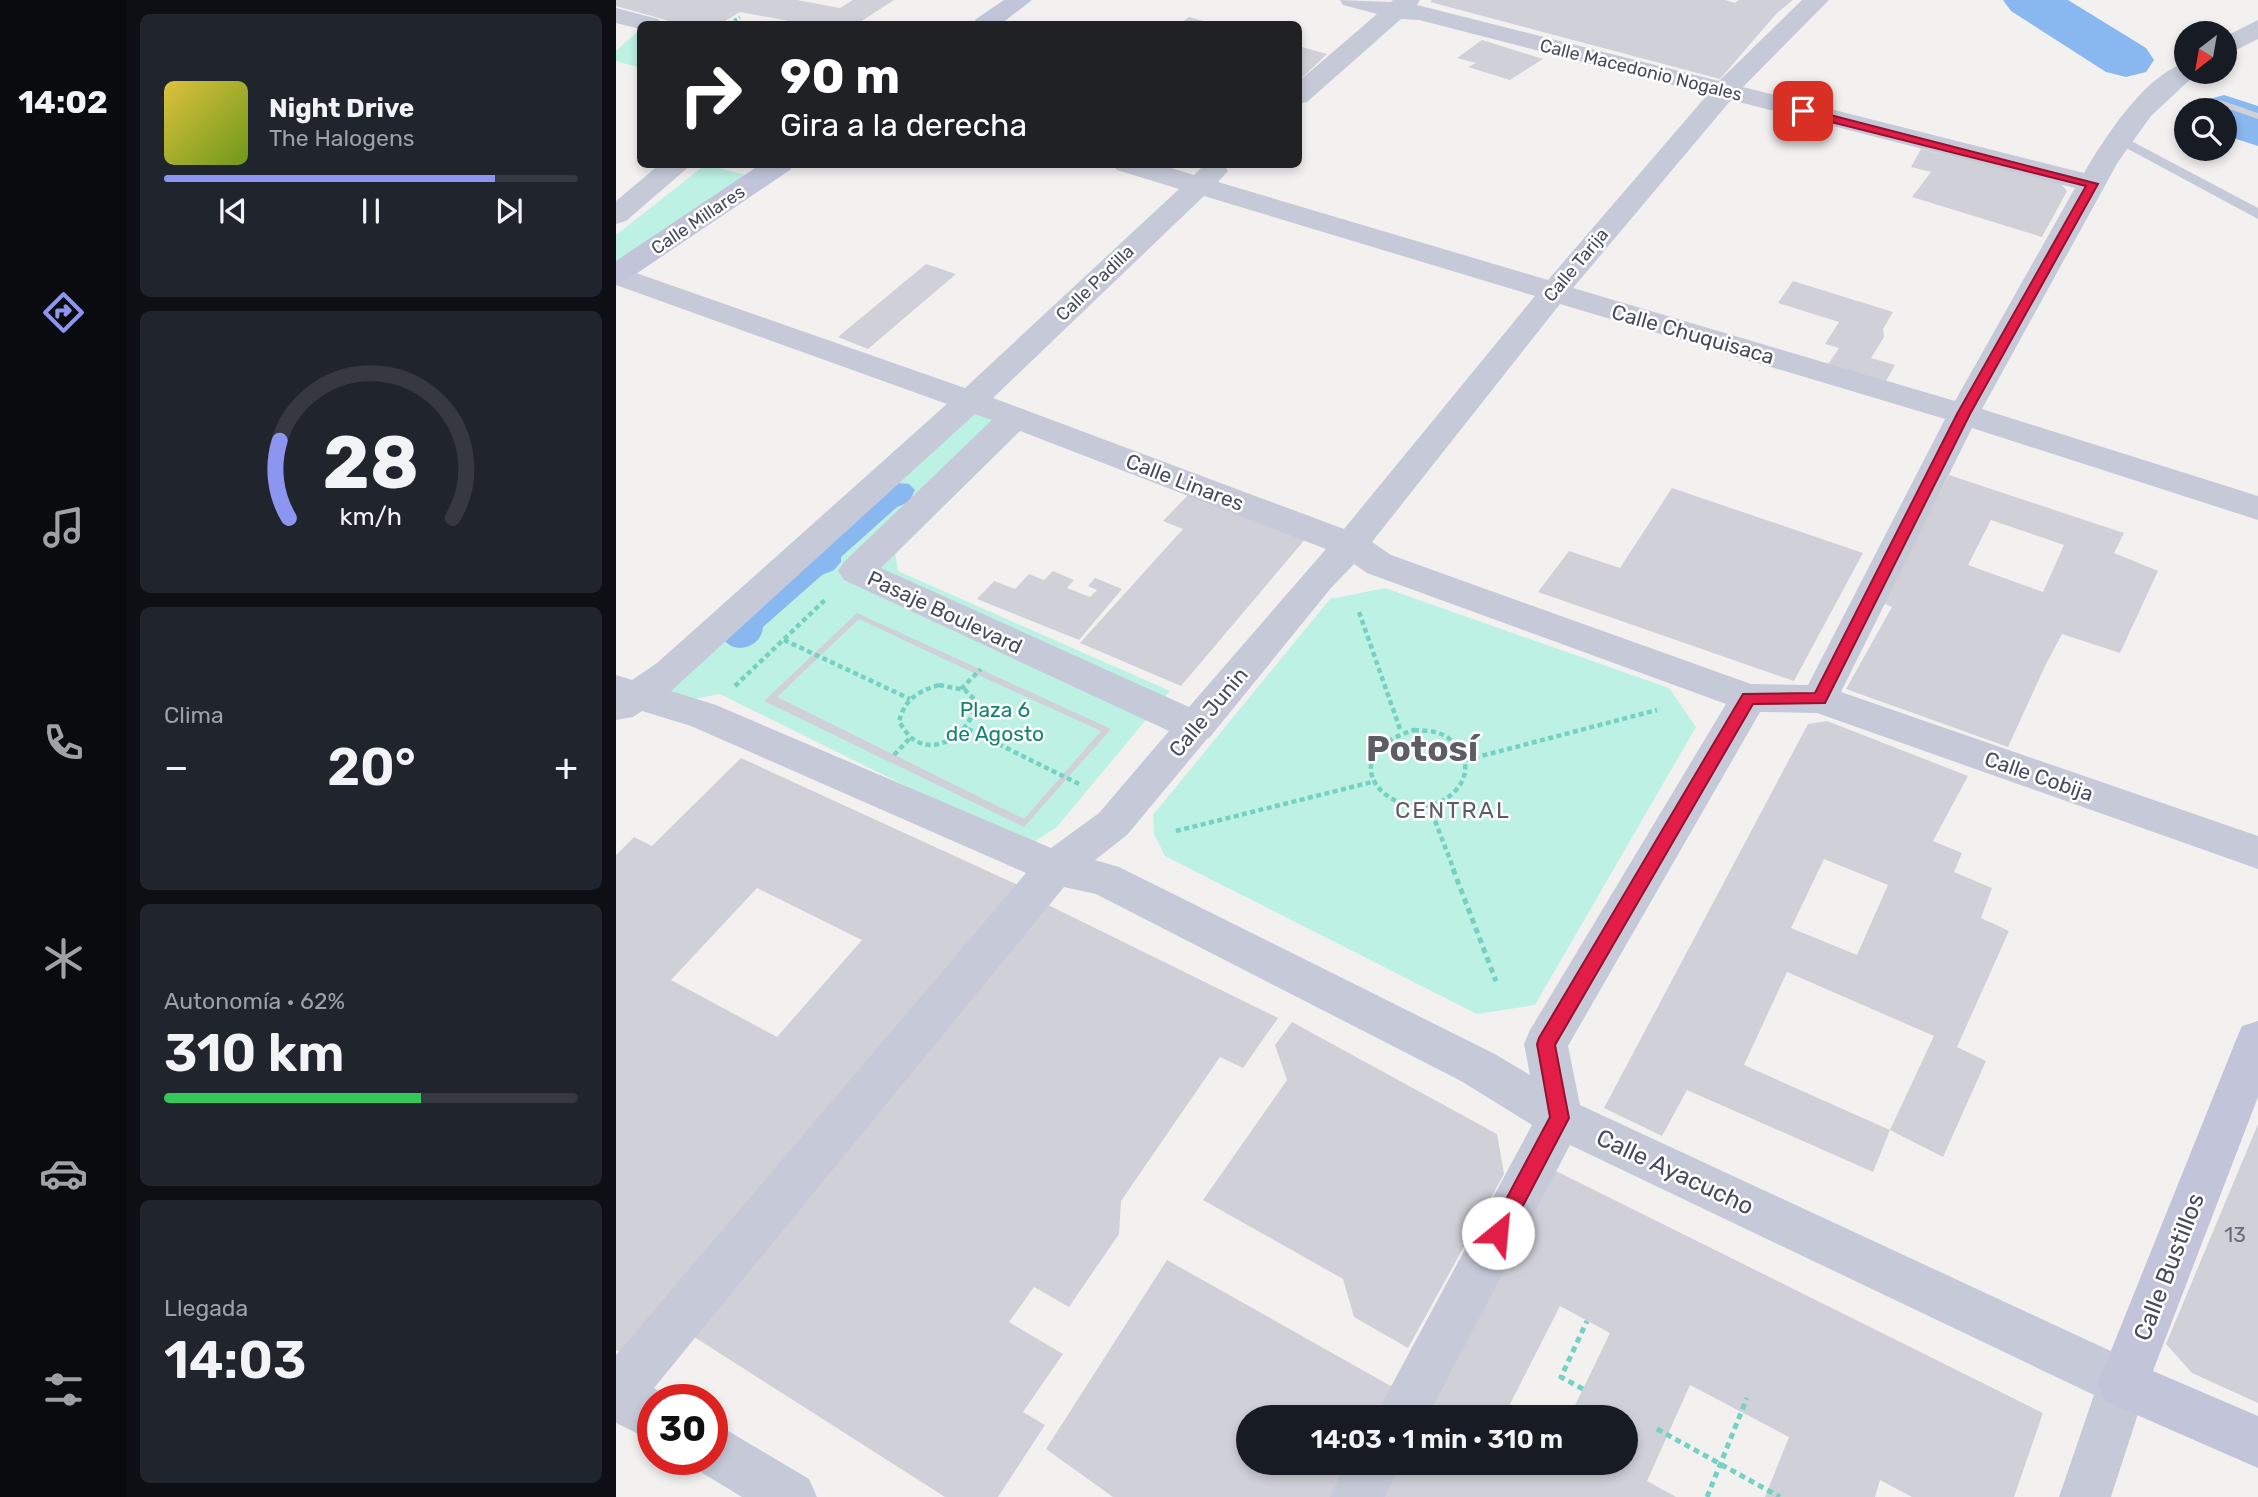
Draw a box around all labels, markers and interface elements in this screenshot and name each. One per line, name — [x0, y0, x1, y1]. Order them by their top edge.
north arrow — [2174, 21, 2236, 84]
map controls — [2174, 21, 2237, 161]
street label: Calle Macedonio Nogales — [1538, 34, 1744, 106]
text: 90 m — [780, 47, 900, 105]
icon: right — [665, 49, 756, 140]
pin — [1773, 81, 1833, 141]
text: 14:02 — [18, 83, 108, 121]
icon: arrive — [1784, 92, 1822, 130]
text: Night Drive — [269, 93, 414, 124]
button: search — [2174, 98, 2237, 161]
text: Gira a la derecha — [780, 106, 1027, 144]
text: The Halogens — [269, 124, 415, 152]
street label: Calle Millares — [647, 181, 749, 259]
icon: previous — [214, 192, 252, 230]
icon: pause — [352, 192, 390, 230]
icon: next — [490, 192, 528, 230]
street label: Calle Tarija — [1539, 224, 1613, 306]
street label: Calle Padilla — [1051, 240, 1139, 326]
icon: directions — [39, 288, 88, 337]
street label: Calle Chuquisaca — [1609, 299, 1777, 369]
text: 28 — [323, 420, 419, 506]
street label: Calle Linares — [1123, 448, 1247, 516]
text: km/h — [340, 502, 402, 531]
icon: music — [39, 503, 88, 552]
street label: Pasaje Boulevard — [864, 565, 1026, 659]
street label: Calle Junin — [1163, 662, 1253, 762]
park label: Plaza 6 de Agosto — [946, 697, 1044, 746]
text: Clima — [164, 701, 224, 729]
icon: phone — [39, 718, 88, 767]
district label: Potosí — [1366, 728, 1481, 770]
text: 20° — [327, 736, 416, 798]
text: − — [164, 744, 189, 790]
text: + — [554, 744, 578, 790]
street label: Calle Cobija — [1981, 746, 2097, 806]
district label: CENTRAL — [1395, 796, 1511, 824]
icon: climate — [39, 934, 88, 983]
text: Autonomía · 62% — [164, 987, 345, 1015]
text: 310 km — [164, 1022, 345, 1084]
street label: Calle Ayacucho — [1592, 1123, 1758, 1221]
icon: car — [39, 1149, 88, 1198]
street label: Calle Bustillos — [2128, 1189, 2210, 1345]
position arrow — [1461, 1196, 1535, 1270]
house number: 13 — [2224, 1222, 2246, 1247]
text: Llegada — [164, 1294, 248, 1322]
text: 14:03 — [164, 1329, 307, 1391]
icon: filters — [39, 1365, 88, 1414]
speed limit sign: 30 — [637, 1384, 728, 1475]
text: 14:03 · 1 min · 310 m — [1311, 1424, 1563, 1455]

